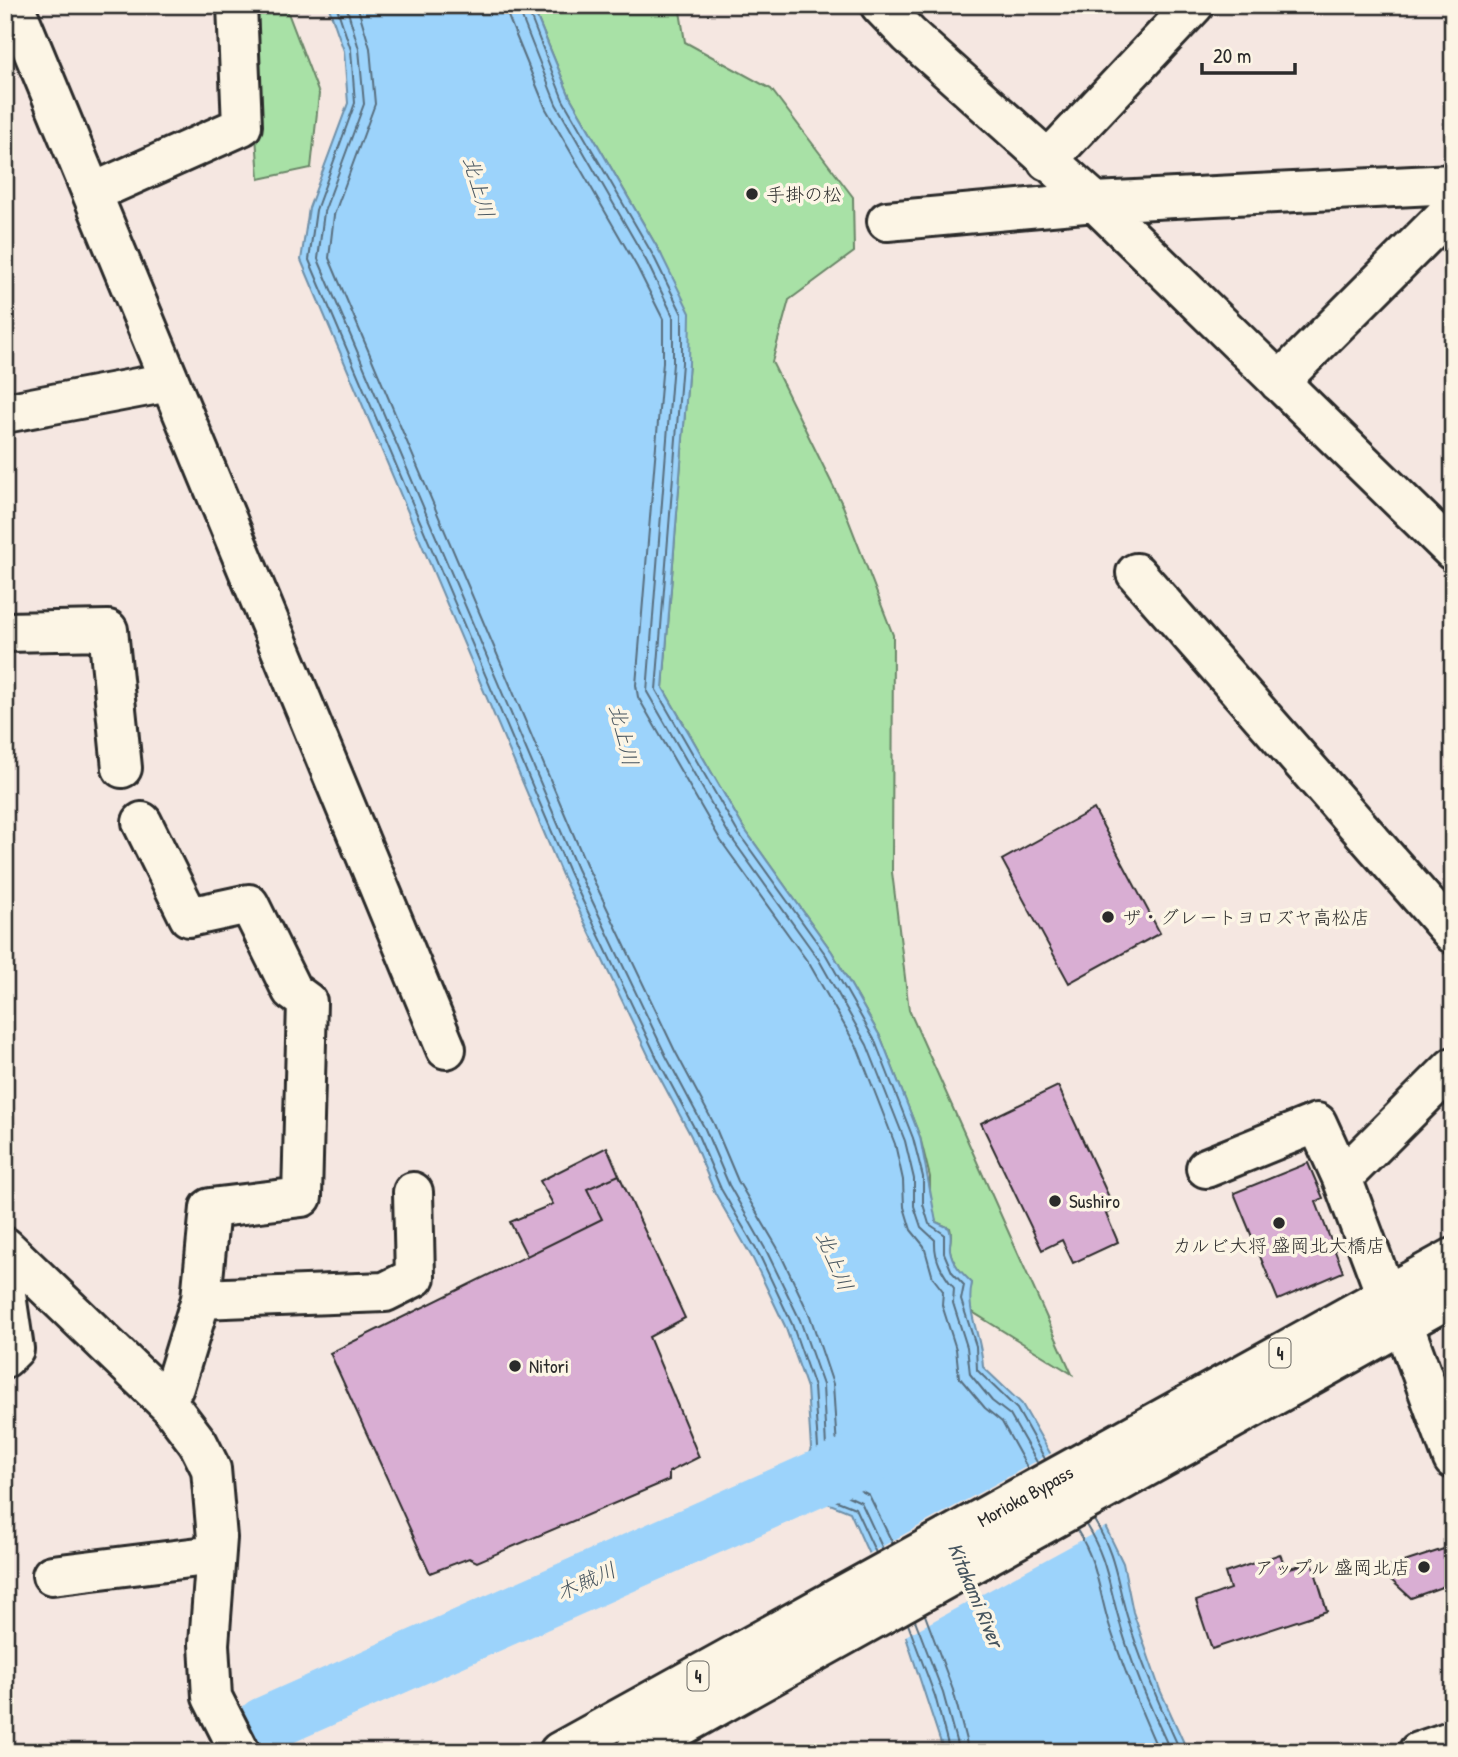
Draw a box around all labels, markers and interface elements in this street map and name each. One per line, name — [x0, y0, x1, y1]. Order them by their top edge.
scale bar — [1202, 32, 1295, 76]
text: 20 m — [1213, 41, 1251, 70]
water label: 北上川 — [456, 153, 502, 221]
place label: 手掛の松 — [766, 181, 842, 207]
marker: 手掛の松 — [744, 186, 760, 202]
water label: 北上川 — [602, 701, 646, 769]
place label: ザ・グレートヨロズヤ高松店 — [1122, 904, 1370, 930]
marker: ザ・グレートヨロズヤ高松店 — [1100, 909, 1116, 925]
place label: Sushiro — [1069, 1188, 1120, 1214]
marker: Sushiro — [1047, 1193, 1063, 1209]
marker: カルビ大将 盛岡北大橋店 — [1271, 1215, 1287, 1231]
water label: 北上川 — [809, 1226, 861, 1296]
place label: カルビ大将 盛岡北大橋店 — [1173, 1232, 1385, 1258]
road number: 4 — [1270, 1338, 1290, 1368]
place label: Nitori — [529, 1353, 569, 1379]
marker: Nitori — [507, 1358, 523, 1374]
street label: Morioka Bypass — [972, 1459, 1078, 1533]
water label: Kitakami River — [941, 1538, 1012, 1654]
place label: アップル 盛岡北店 — [1255, 1554, 1410, 1580]
water label: 木賊川 — [551, 1555, 621, 1607]
marker: アップル 盛岡北店 — [1416, 1559, 1432, 1575]
road number: 4 — [688, 1661, 708, 1690]

